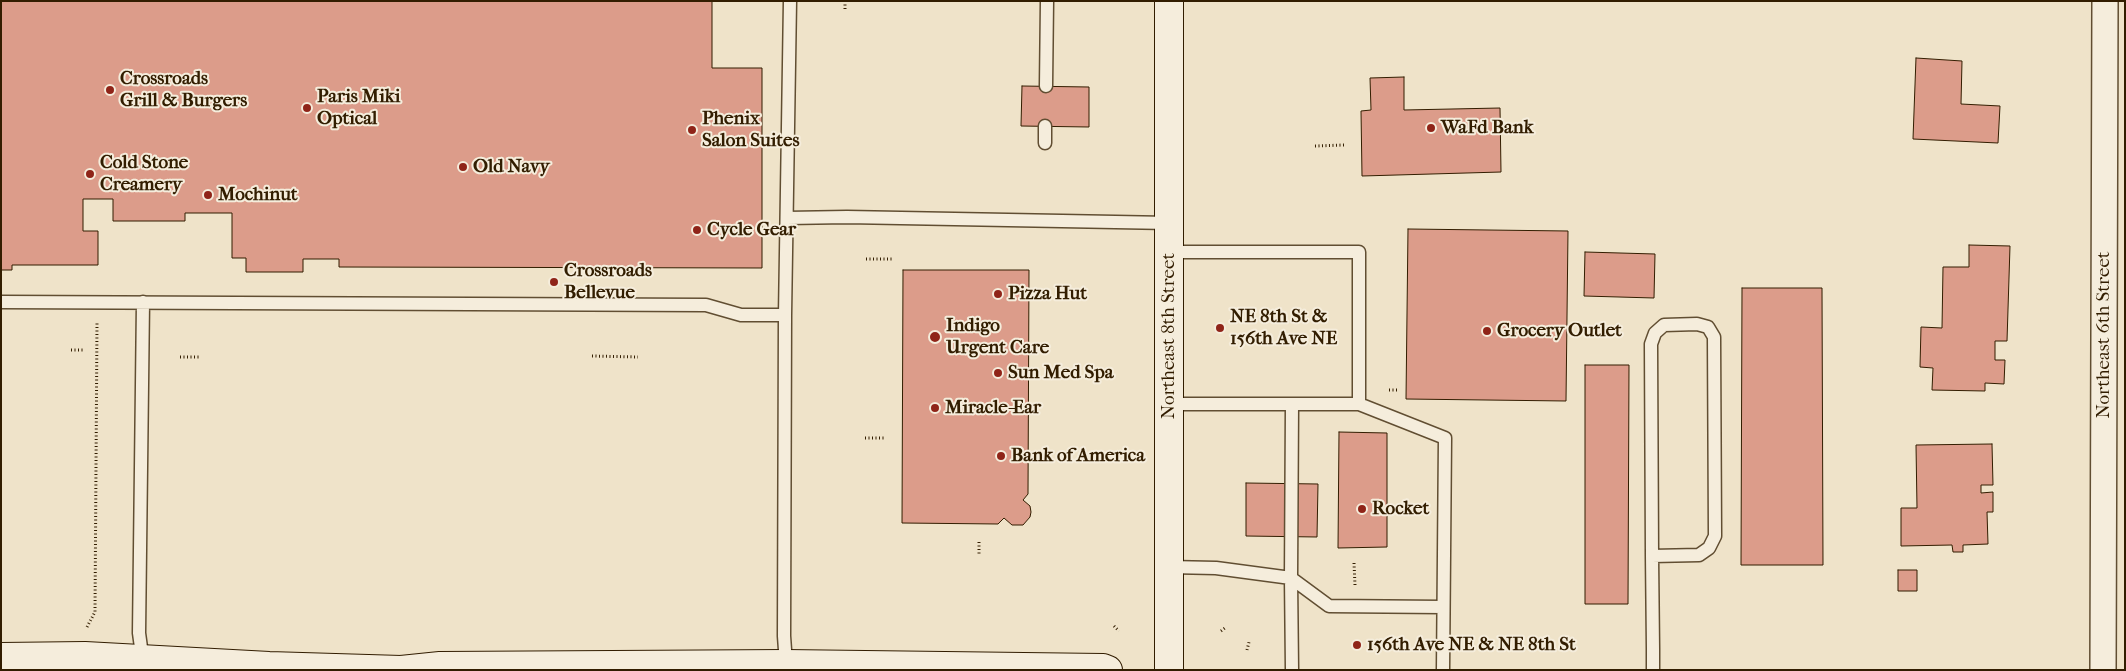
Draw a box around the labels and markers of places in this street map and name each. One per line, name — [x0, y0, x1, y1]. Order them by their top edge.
place label: Crossroads Grill & Burgers — [120, 68, 247, 112]
marker: Crossroads Grill & Burgers — [104, 84, 116, 96]
place label: Paris Miki Optical — [317, 86, 400, 130]
marker: Paris Miki Optical — [301, 102, 313, 114]
place label: Phenix Salon Suites — [702, 108, 800, 152]
place label: WaFd Bank — [1441, 117, 1534, 139]
marker: WaFd Bank — [1425, 122, 1437, 134]
marker: Phenix Salon Suites — [686, 124, 698, 136]
place label: Cold Stone Creamery — [100, 152, 188, 196]
place label: Old Navy — [473, 156, 550, 178]
marker: Old Navy — [457, 161, 469, 173]
marker: Cold Stone Creamery — [84, 168, 96, 180]
place label: Mochinut — [218, 184, 298, 206]
marker: Mochinut — [202, 189, 214, 201]
place label: Cycle Gear — [707, 219, 796, 241]
marker: Cycle Gear — [691, 224, 703, 236]
place label: Crossroads Bellevue — [564, 260, 652, 304]
marker: Crossroads Bellevue — [548, 276, 560, 288]
place label: Pizza Hut — [1008, 283, 1087, 305]
marker: Pizza Hut — [992, 288, 1004, 300]
place label: NE 8th St & 156th Ave NE — [1230, 306, 1337, 350]
place label: Indigo Urgent Care — [946, 315, 1049, 359]
place label: Grocery Outlet — [1497, 320, 1622, 342]
marker: NE 8th St & 156th Ave NE — [1214, 322, 1226, 334]
marker: Grocery Outlet — [1481, 325, 1493, 337]
marker: Indigo Urgent Care — [928, 330, 942, 344]
place label: Sun Med Spa — [1008, 362, 1113, 384]
marker: Sun Med Spa — [992, 367, 1004, 379]
place label: Miracle-Ear — [945, 397, 1041, 419]
marker: Miracle-Ear — [929, 402, 941, 414]
place label: Bank of America — [1011, 445, 1145, 467]
marker: Bank of America — [995, 450, 1007, 462]
place label: Rocket — [1372, 498, 1429, 520]
marker: Rocket — [1356, 503, 1368, 515]
place label: 156th Ave NE & NE 8th St — [1367, 634, 1576, 656]
marker: 156th Ave NE & NE 8th St — [1351, 639, 1363, 651]

